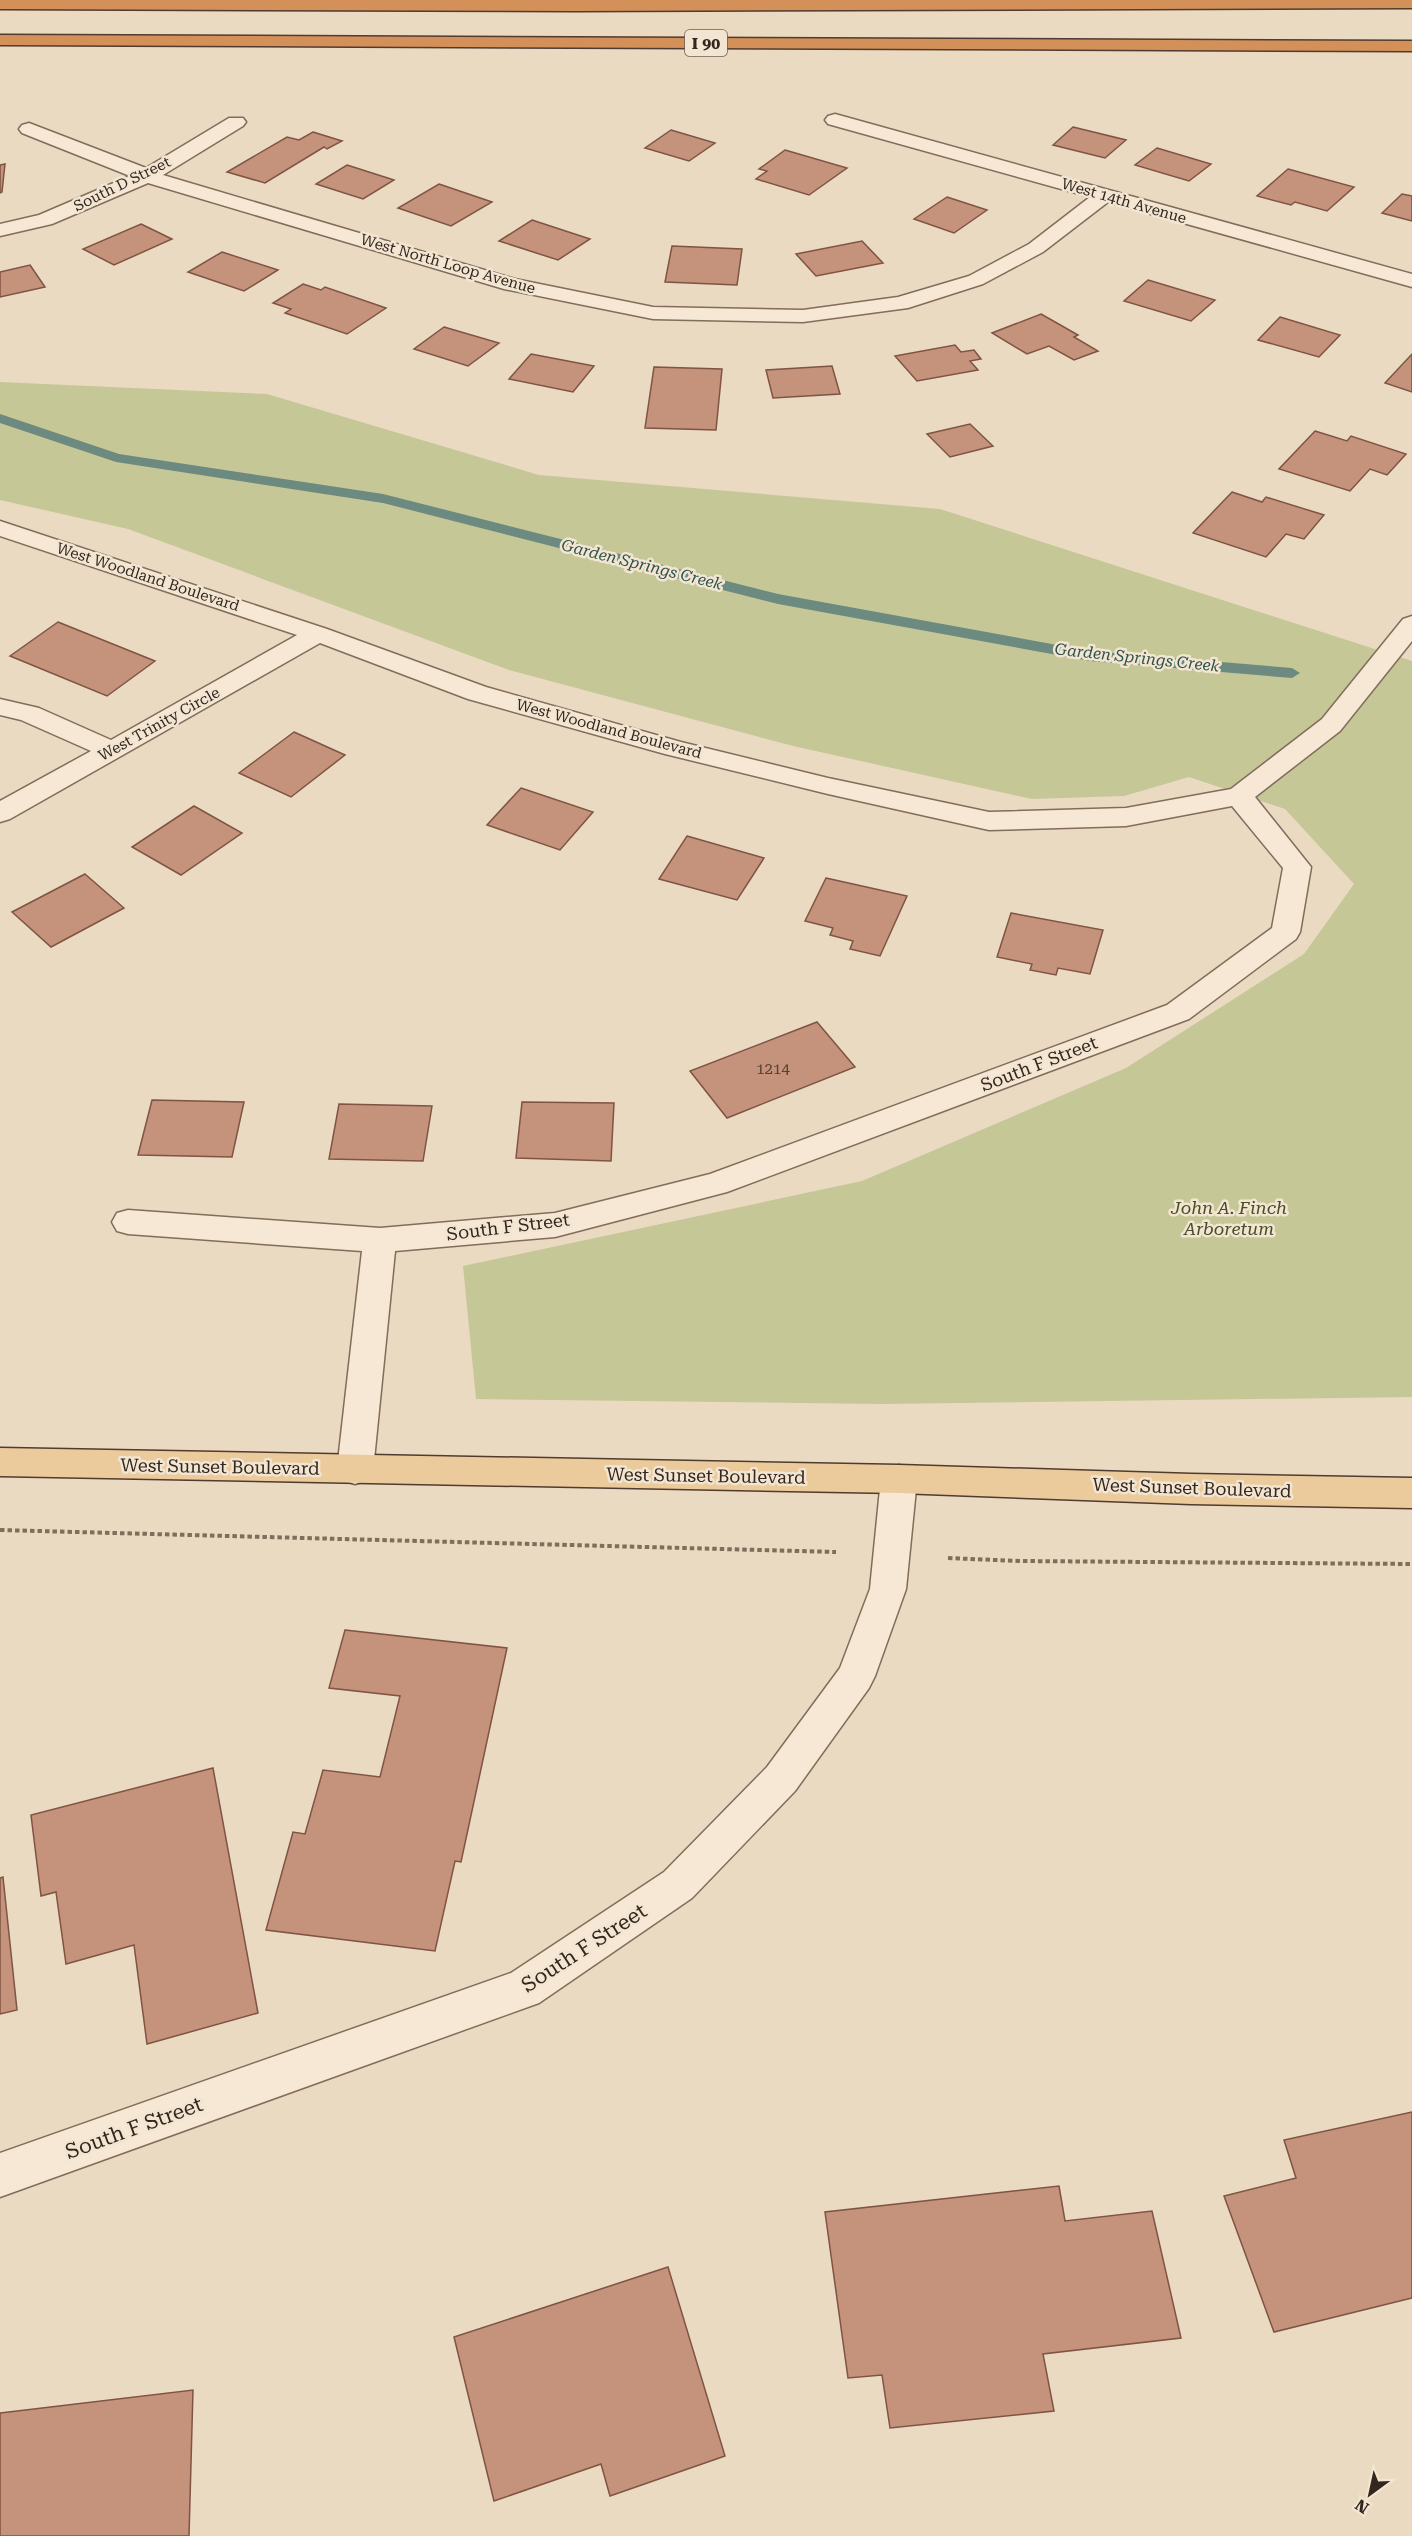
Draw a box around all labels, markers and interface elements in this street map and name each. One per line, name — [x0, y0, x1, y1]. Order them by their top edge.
road number: I 90 — [685, 30, 727, 56]
street label: South D Street — [71, 153, 174, 215]
street label: West 14th Avenue — [1060, 175, 1188, 227]
street label: West North Loop Avenue — [359, 230, 537, 298]
water label: Garden Springs Creek — [559, 535, 725, 594]
street label: West Woodland Boulevard — [54, 539, 242, 615]
water label: Garden Springs Creek — [1054, 639, 1220, 676]
street label: West Trinity Circle — [95, 683, 223, 765]
street label: West Woodland Boulevard — [514, 696, 704, 763]
street label: South F Street — [977, 1031, 1101, 1095]
house number: 1214 — [756, 1060, 790, 1078]
park label: John A. Finch Arboretum — [1170, 1197, 1287, 1239]
street label: South F Street — [445, 1209, 571, 1244]
street label: West Sunset Boulevard — [120, 1454, 320, 1479]
street label: West Sunset Boulevard — [606, 1463, 806, 1488]
street label: West Sunset Boulevard — [1092, 1474, 1292, 1501]
street label: South F Street — [517, 1899, 651, 1997]
street label: South F Street — [62, 2092, 206, 2164]
north arrow — [1340, 2464, 1400, 2524]
text: N — [1352, 2495, 1372, 2517]

